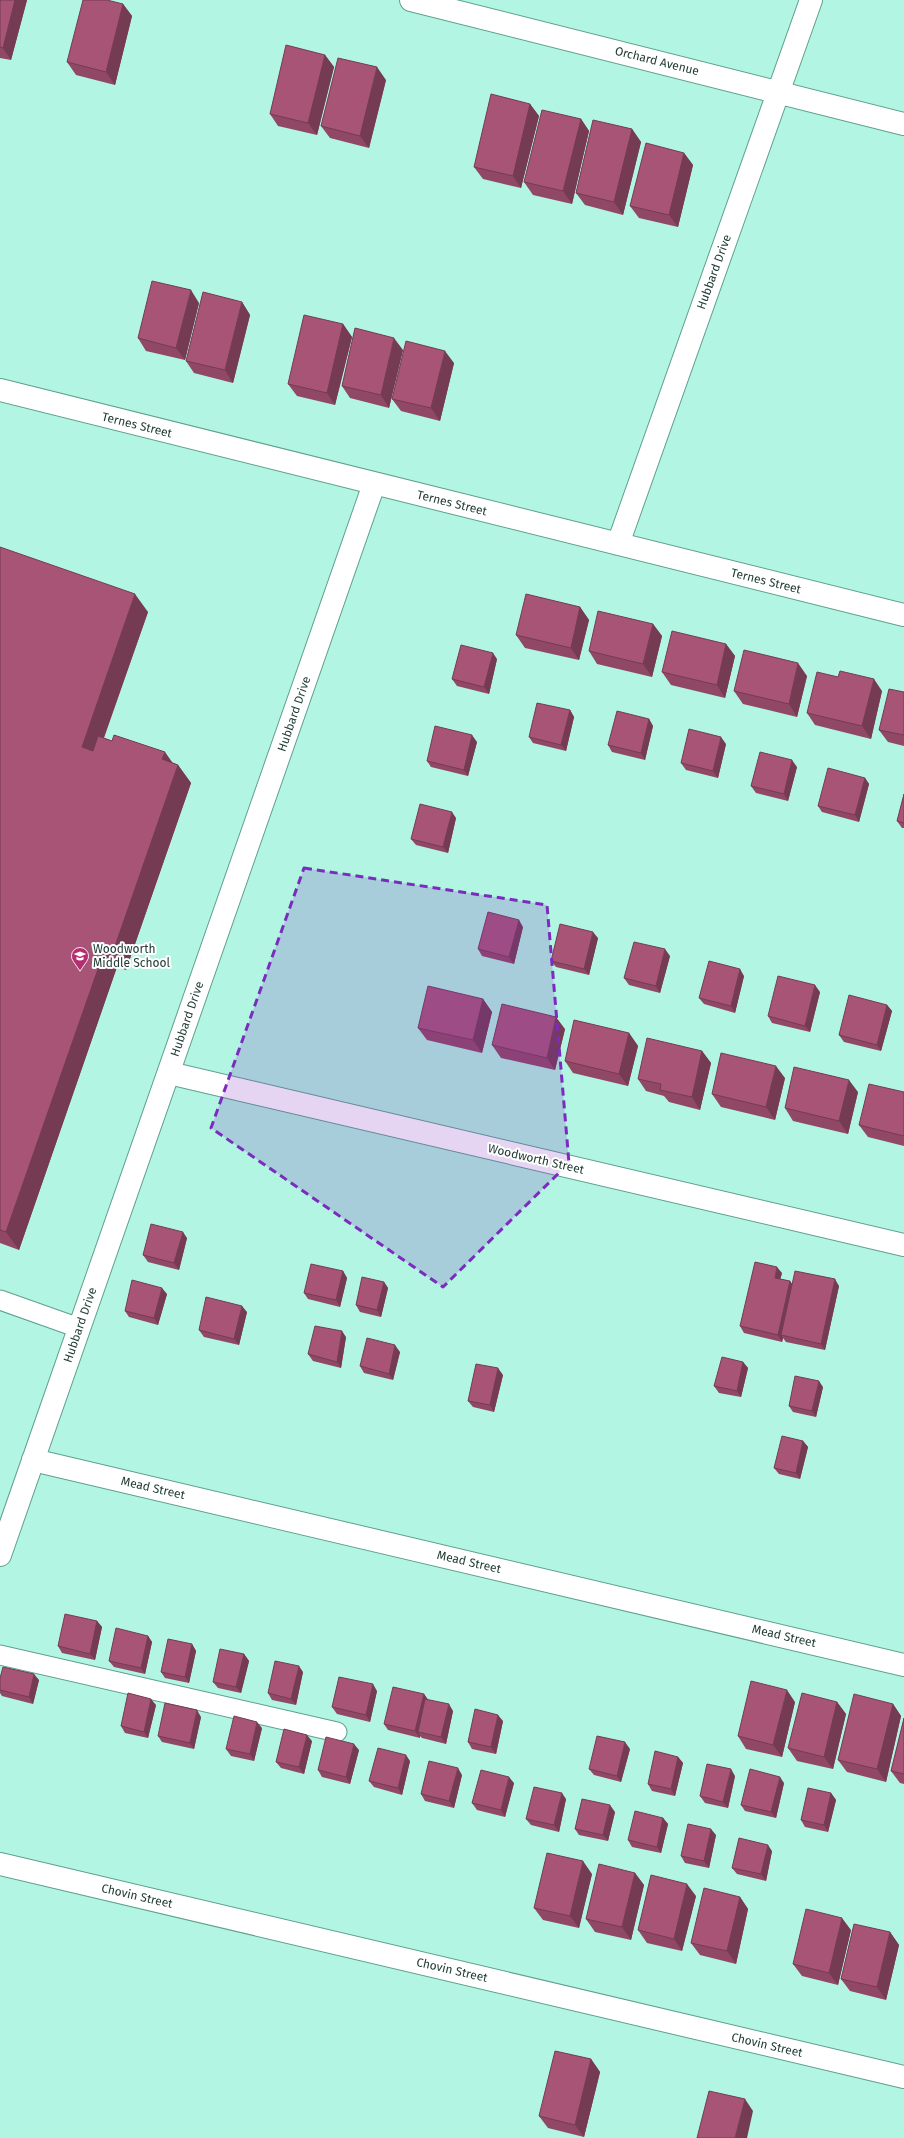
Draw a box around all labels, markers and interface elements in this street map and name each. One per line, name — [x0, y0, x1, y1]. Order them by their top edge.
street label: Orchard Avenue — [613, 44, 701, 78]
street label: Hubbard Drive — [694, 233, 734, 311]
street label: Ternes Street — [101, 410, 174, 441]
street label: Ternes Street — [416, 488, 489, 519]
street label: Ternes Street — [730, 566, 803, 597]
street label: Hubbard Drive — [275, 675, 313, 753]
place label: Woodworth Middle School — [93, 942, 171, 970]
school or university icon: Woodworth Middle School — [70, 946, 90, 971]
street label: Hubbard Drive — [168, 980, 206, 1058]
street label: Woodworth Street — [487, 1141, 586, 1177]
street label: Hubbard Drive — [61, 1286, 99, 1364]
street label: Mead Street — [120, 1474, 187, 1502]
street label: Mead Street — [436, 1548, 503, 1576]
street label: Mead Street — [751, 1622, 818, 1650]
street label: Chovin Street — [100, 1881, 175, 1911]
street label: Chovin Street — [415, 1955, 490, 1985]
street label: Chovin Street — [730, 2030, 805, 2060]

